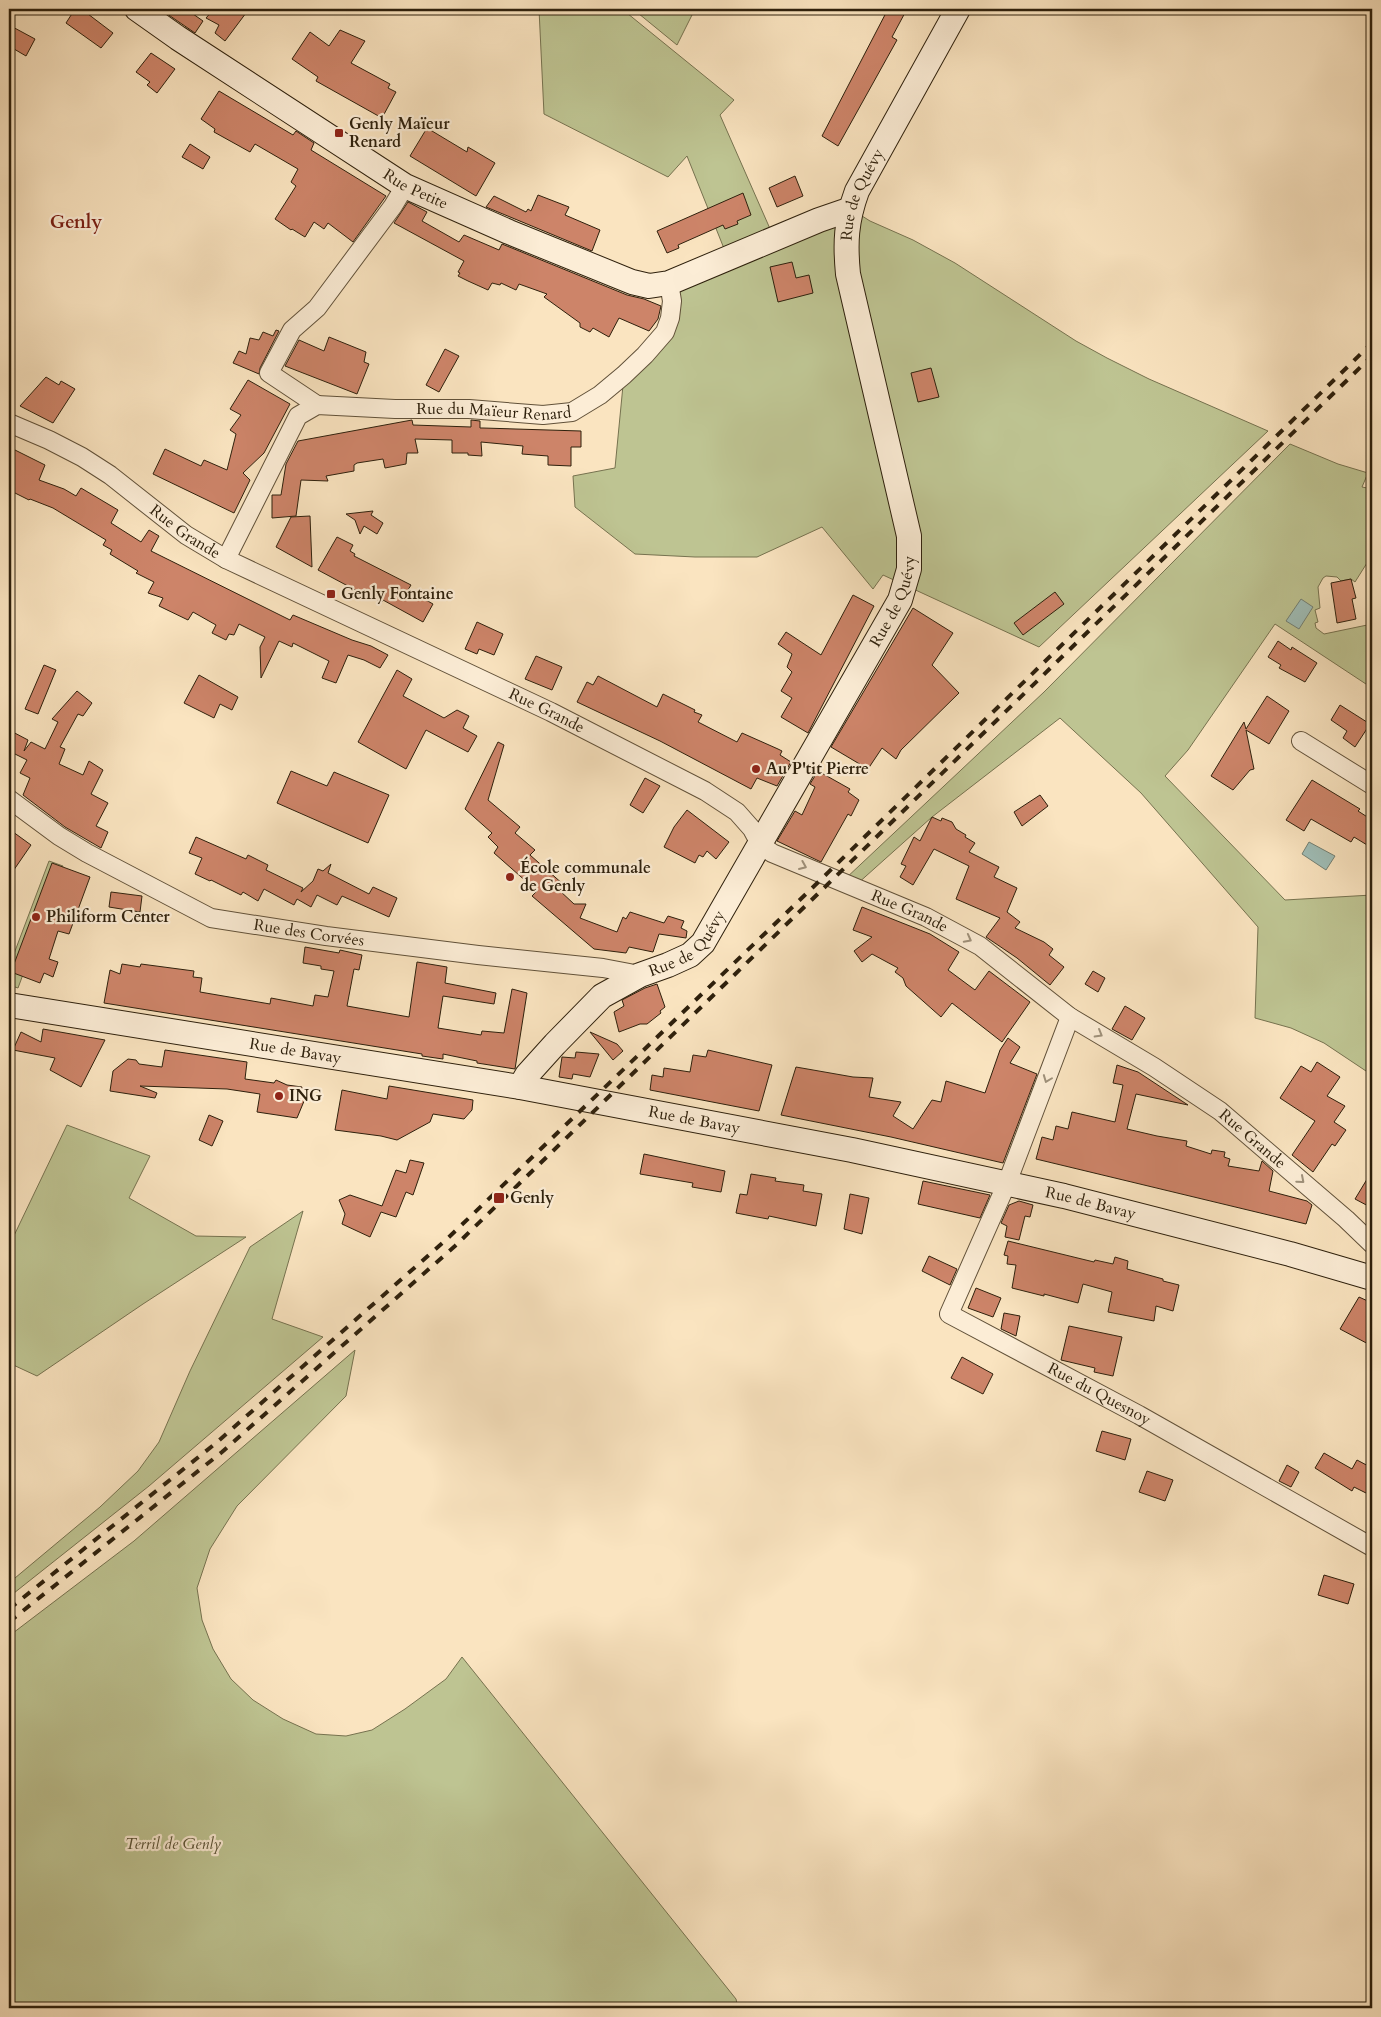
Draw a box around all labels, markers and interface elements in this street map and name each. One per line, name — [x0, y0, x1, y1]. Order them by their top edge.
place label: Genly Maïeur Renard — [349, 113, 450, 153]
marker: Genly Maïeur Renard — [333, 127, 345, 139]
street label: Rue de Quévy — [836, 144, 890, 241]
street label: Rue Petite — [379, 164, 451, 215]
district label: Genly — [50, 209, 102, 235]
street label: Rue du Maïeur Renard — [416, 398, 573, 426]
street label: Rue Grande — [145, 499, 224, 564]
street label: Rue de Quévy — [864, 555, 920, 651]
place label: Genly Fontaine — [341, 583, 454, 605]
marker: Genly Fontaine — [325, 588, 337, 600]
street label: Rue Grande — [505, 683, 588, 738]
place label: Au P'tit Pierre — [766, 758, 869, 780]
marker: Au P'tit Pierre — [750, 763, 762, 775]
place label: École communale de Genly — [520, 856, 651, 897]
one-way arrow — [798, 860, 807, 870]
marker: École communale de Genly — [504, 871, 516, 883]
street label: Rue Grande — [868, 884, 952, 938]
place label: Philiform Center — [46, 906, 170, 928]
street label: Rue de Quévy — [646, 906, 731, 982]
marker: Philiform Center — [30, 911, 42, 923]
street label: Rue des Corvées — [252, 914, 366, 952]
one-way arrow — [962, 933, 971, 943]
one-way arrow — [1093, 1028, 1102, 1038]
street label: Rue de Bavay — [248, 1033, 343, 1069]
one-way arrow — [1042, 1075, 1052, 1083]
place label: ING — [289, 1085, 322, 1107]
marker: ING — [273, 1090, 285, 1102]
street label: Rue de Bavay — [647, 1101, 743, 1140]
street label: Rue Grande — [1214, 1104, 1291, 1174]
one-way arrow — [1295, 1174, 1304, 1183]
street label: Rue de Bavay — [1043, 1181, 1139, 1225]
place label: Genly — [510, 1187, 554, 1209]
marker: Genly — [492, 1191, 506, 1205]
street label: Rue du Quesnoy — [1044, 1357, 1156, 1431]
park label: Terril de Genly — [125, 1833, 221, 1855]

